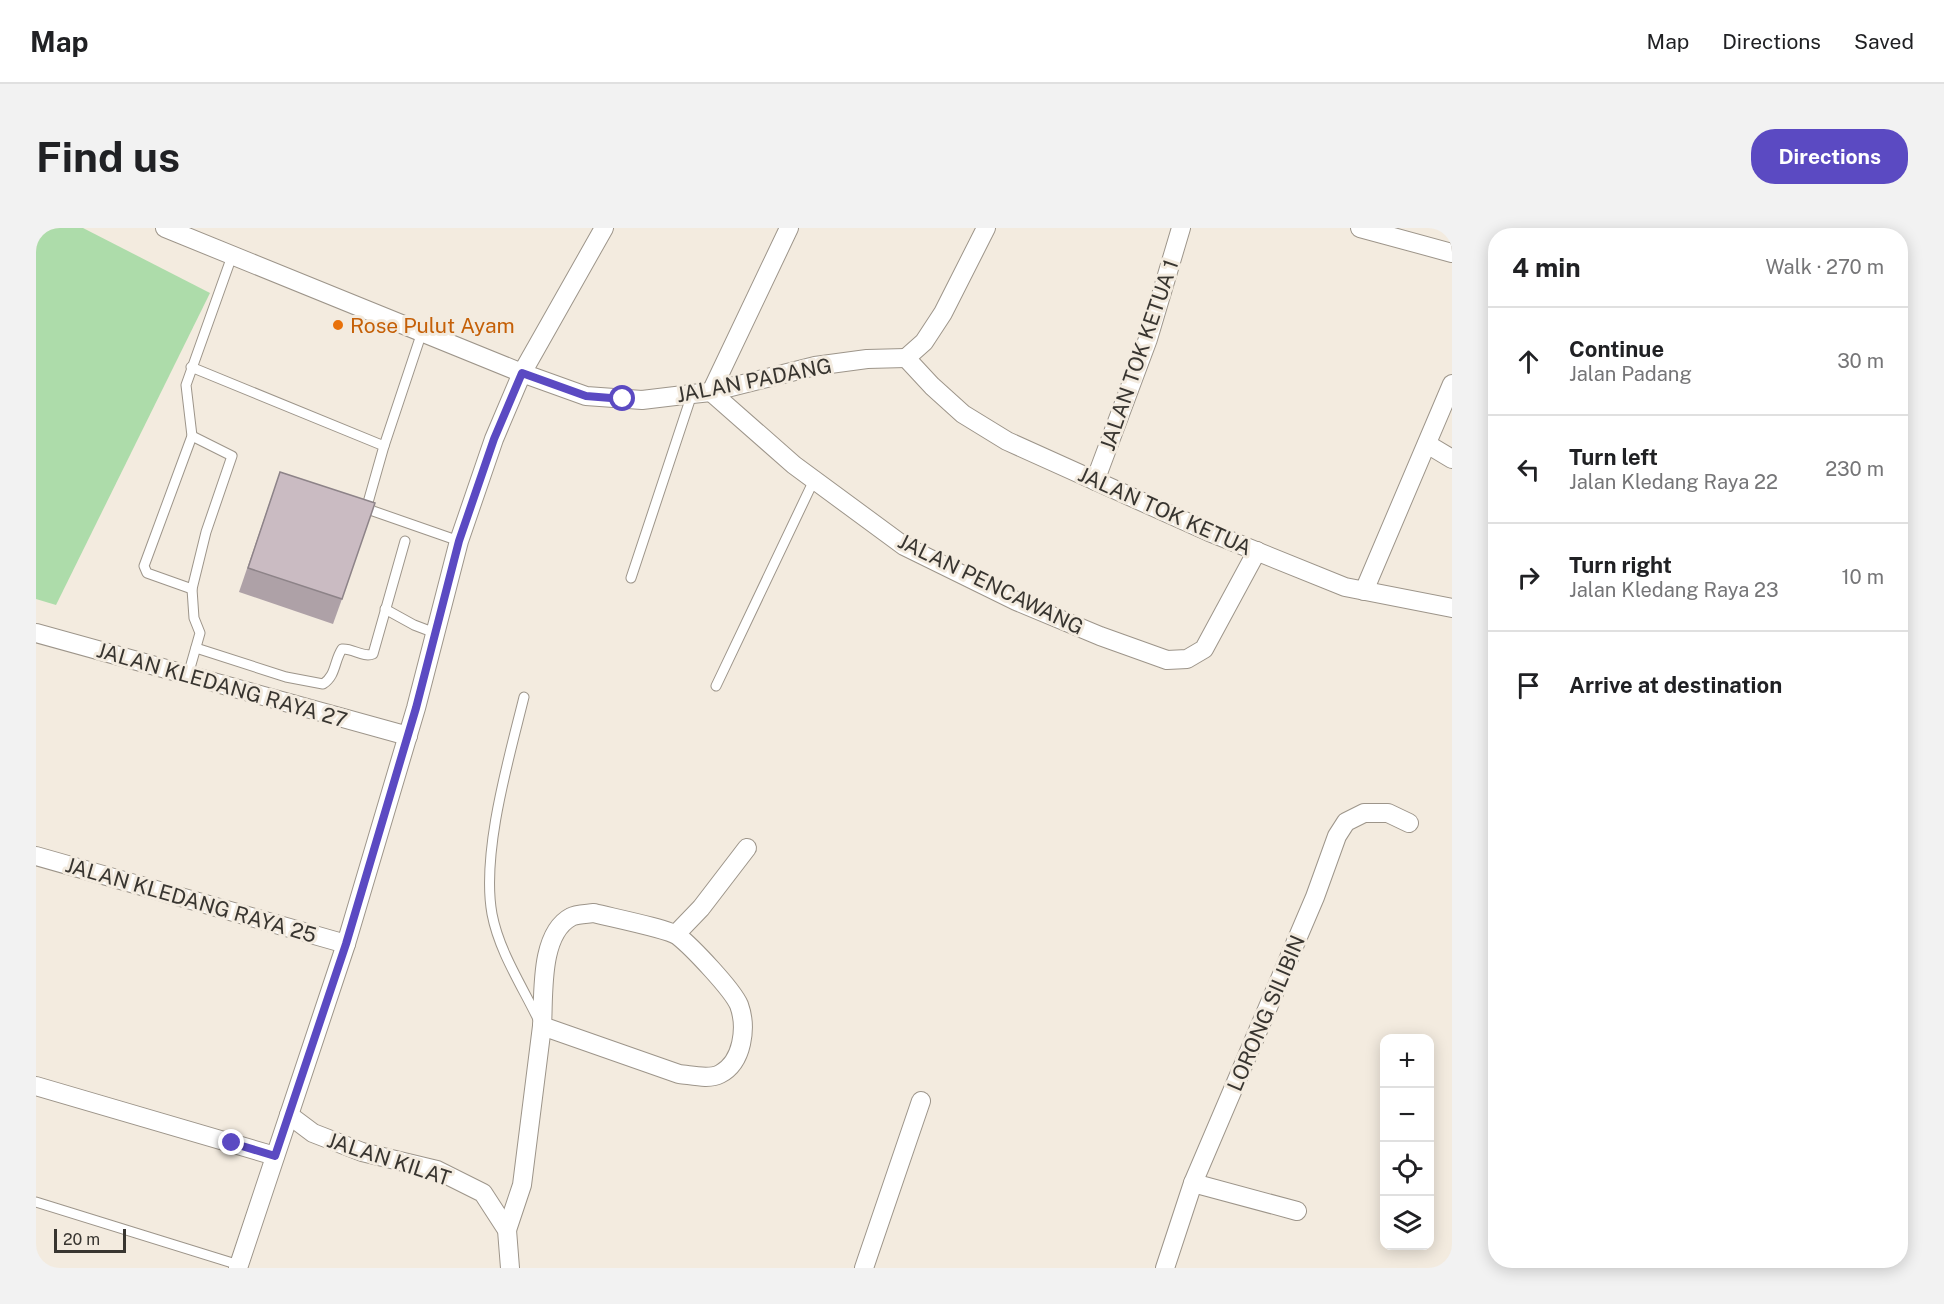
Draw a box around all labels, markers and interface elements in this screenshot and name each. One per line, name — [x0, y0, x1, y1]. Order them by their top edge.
text: Map — [30, 25, 89, 58]
text: Map — [1647, 29, 1689, 54]
text: Directions — [1722, 29, 1821, 54]
text: Saved — [1854, 29, 1914, 54]
button: Directions — [1751, 129, 1908, 184]
text: Find us — [36, 132, 180, 181]
text: 4 min — [1512, 252, 1581, 283]
text: Walk · 270 m — [1765, 255, 1884, 279]
street label: JALAN TOK KETUA 1 — [1095, 256, 1183, 454]
place label: Rose Pulut Ayam — [350, 313, 515, 338]
marker: Rose Pulut Ayam — [331, 318, 345, 332]
text: Continue — [1569, 336, 1664, 362]
icon: ahead — [1512, 345, 1545, 378]
text: 30 m — [1837, 349, 1884, 373]
street label: JALAN PADANG — [674, 353, 834, 407]
text: Jalan Padang — [1569, 362, 1692, 386]
route start — [609, 385, 635, 411]
text: Turn left — [1569, 444, 1658, 470]
icon: left — [1512, 453, 1545, 486]
text: 230 m — [1825, 457, 1884, 481]
street label: JALAN TOK KETUA — [1075, 462, 1256, 560]
text: Jalan Kledang Raya 22 — [1569, 470, 1778, 494]
street label: JALAN PENCAWANG — [894, 528, 1088, 640]
text: Turn right — [1569, 552, 1672, 578]
icon: right — [1512, 561, 1545, 594]
text: 10 m — [1841, 565, 1884, 589]
text: Jalan Kledang Raya 23 — [1569, 578, 1779, 602]
street label: JALAN KLEDANG RAYA 27 — [94, 637, 350, 733]
icon: arrive — [1512, 669, 1545, 702]
text: Arrive at destination — [1569, 672, 1782, 698]
street label: JALAN KLEDANG RAYA 25 — [63, 852, 319, 948]
street label: LORONG SILIBIN — [1222, 931, 1310, 1095]
map controls — [1380, 1034, 1434, 1250]
button: + — [1380, 1034, 1434, 1088]
button: − — [1380, 1088, 1434, 1142]
street label: JALAN KILAT — [324, 1127, 454, 1191]
route end — [218, 1129, 244, 1155]
button: locate — [1380, 1142, 1434, 1196]
button: layers — [1380, 1196, 1434, 1250]
scale bar — [54, 1226, 126, 1254]
text: 20 m — [63, 1230, 100, 1249]

